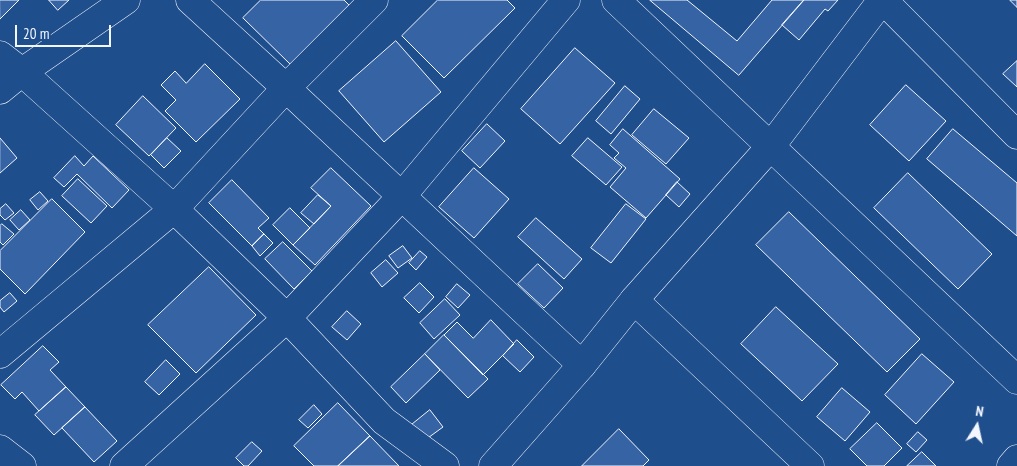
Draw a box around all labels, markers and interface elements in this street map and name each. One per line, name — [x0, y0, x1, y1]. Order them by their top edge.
scale bar — [18, 15, 114, 47]
text: 20 m — [23, 24, 49, 43]
north arrow — [952, 401, 1002, 451]
text: N — [974, 402, 985, 421]

